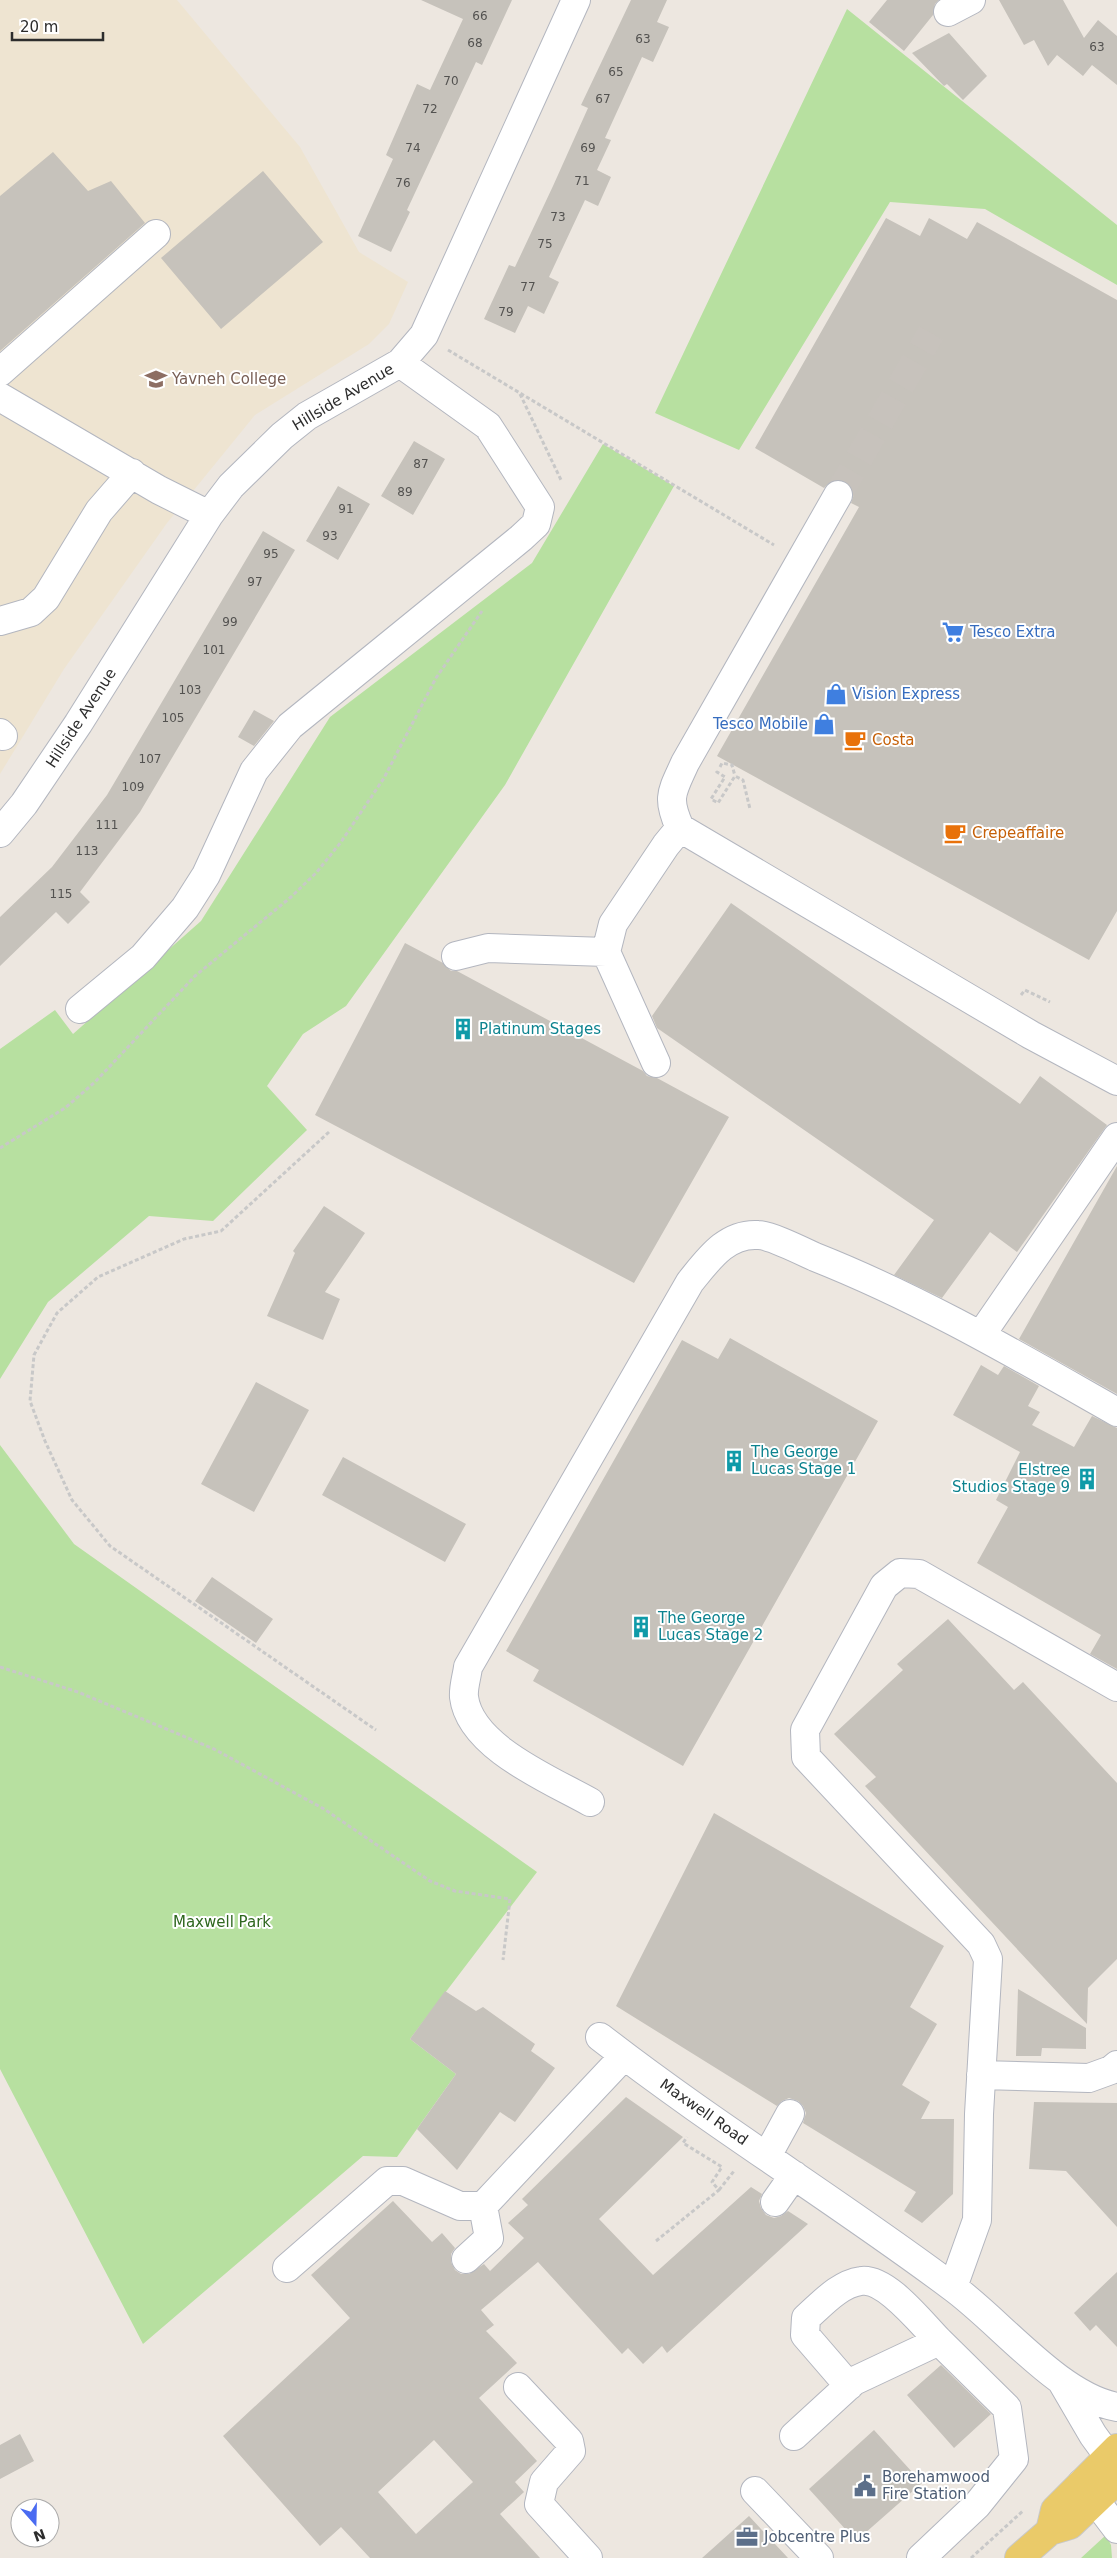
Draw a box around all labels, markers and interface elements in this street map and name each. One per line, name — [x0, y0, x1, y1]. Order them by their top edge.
house number: 66 — [472, 9, 488, 23]
scale bar — [12, 10, 104, 42]
text: 20 m — [20, 18, 58, 36]
house number: 63 — [635, 32, 651, 46]
house number: 68 — [467, 36, 483, 50]
house number: 63 — [1089, 40, 1105, 54]
house number: 65 — [608, 65, 624, 79]
house number: 70 — [443, 74, 459, 88]
house number: 67 — [595, 92, 611, 106]
house number: 72 — [422, 102, 438, 116]
house number: 74 — [405, 141, 421, 155]
house number: 69 — [580, 141, 596, 155]
house number: 71 — [574, 174, 590, 188]
house number: 76 — [395, 176, 411, 190]
house number: 73 — [550, 210, 566, 224]
house number: 75 — [537, 237, 553, 251]
house number: 77 — [520, 280, 536, 294]
house number: 79 — [498, 305, 514, 319]
street label: Hillside Avenue — [289, 360, 397, 434]
school or university icon: Yavneh College — [143, 366, 169, 392]
place label: Yavneh College — [171, 370, 286, 388]
house number: 87 — [413, 457, 429, 471]
house number: 89 — [397, 485, 413, 499]
house number: 91 — [338, 502, 354, 516]
house number: 93 — [322, 529, 338, 543]
house number: 95 — [263, 547, 279, 561]
house number: 97 — [247, 575, 263, 589]
house number: 99 — [222, 615, 238, 629]
supermarket icon: Tesco Extra — [940, 619, 966, 645]
place label: Tesco Extra — [969, 623, 1055, 641]
house number: 101 — [203, 643, 225, 657]
street label: Hillside Avenue — [42, 665, 120, 771]
shop icon: Vision Express — [823, 681, 849, 707]
house number: 103 — [179, 683, 201, 697]
place label: Vision Express — [852, 685, 960, 703]
house number: 105 — [162, 711, 184, 725]
shop icon: Tesco Mobile — [811, 711, 837, 737]
place label: Tesco Mobile — [712, 715, 808, 733]
cafe icon: Costa — [842, 727, 868, 753]
place label: Costa — [872, 731, 915, 749]
house number: 107 — [139, 752, 161, 766]
house number: 109 — [122, 780, 144, 794]
house number: 111 — [96, 818, 118, 832]
cafe icon: Crepeaffaire — [942, 820, 968, 846]
place label: Crepeaffaire — [972, 824, 1064, 842]
house number: 113 — [76, 844, 98, 858]
house number: 115 — [50, 887, 72, 901]
building icon: Platinum Stages — [450, 1016, 476, 1042]
place label: Platinum Stages — [479, 1020, 601, 1038]
place label: The George Lucas Stage 1 — [750, 1443, 856, 1478]
building icon: The George Lucas Stage 1 — [721, 1448, 747, 1474]
place label: Elstree Studios Stage 9 — [952, 1461, 1070, 1496]
building icon: Elstree Studios Stage 9 — [1074, 1466, 1100, 1492]
place label: The George Lucas Stage 2 — [657, 1609, 763, 1644]
building icon: The George Lucas Stage 2 — [628, 1614, 654, 1640]
park label: Maxwell Park — [173, 1913, 271, 1931]
street label: Maxwell Road — [657, 2075, 751, 2149]
place label: Borehamwood Fire Station — [882, 2468, 990, 2503]
public building icon: Borehamwood Fire Station — [852, 2473, 878, 2499]
north arrow — [10, 2498, 60, 2548]
office icon: Jobcentre Plus — [734, 2524, 760, 2550]
text: N — [31, 2526, 48, 2545]
place label: Jobcentre Plus — [763, 2528, 871, 2546]

